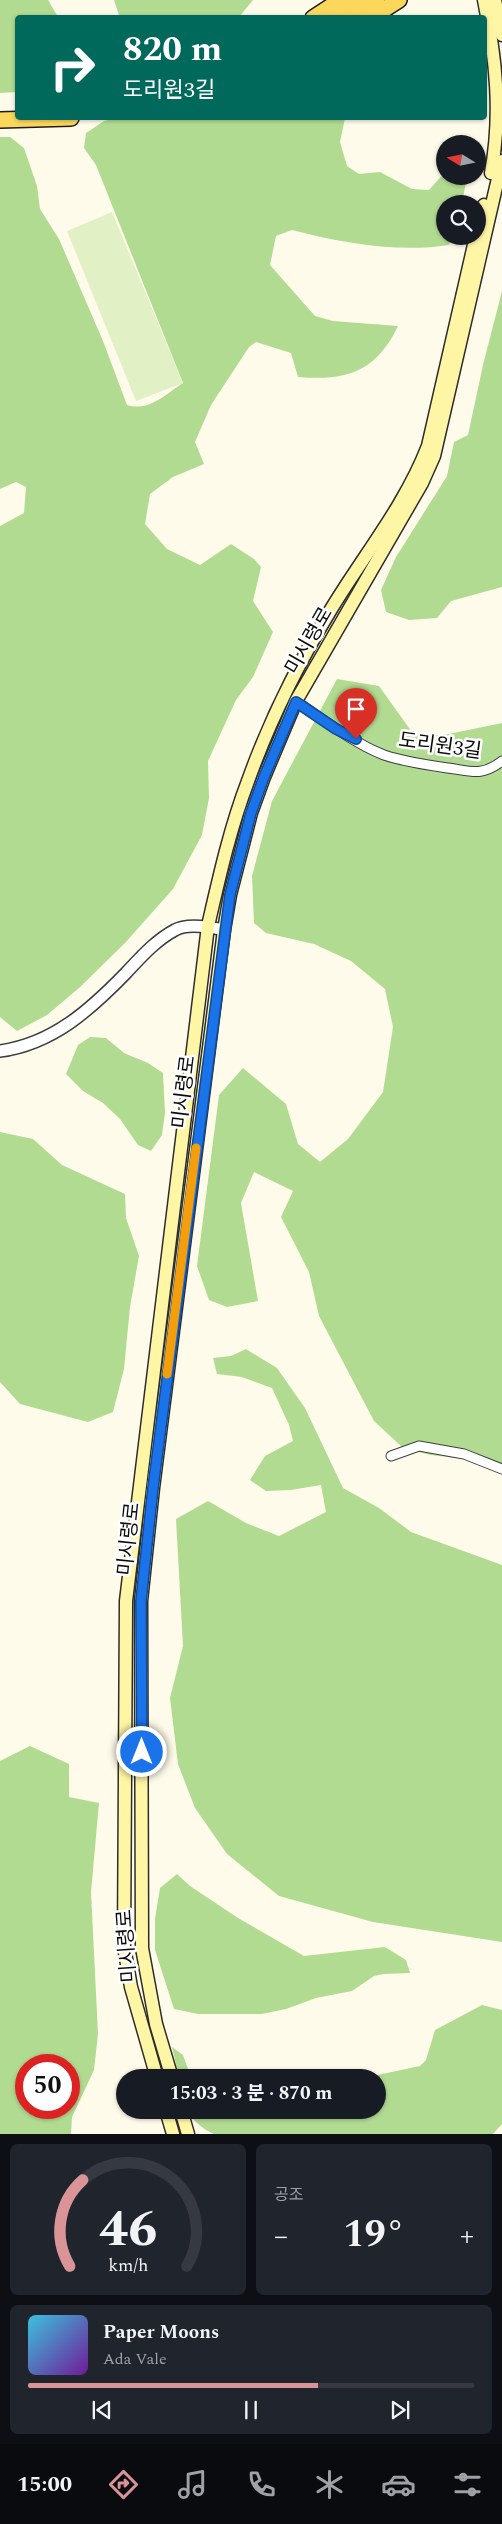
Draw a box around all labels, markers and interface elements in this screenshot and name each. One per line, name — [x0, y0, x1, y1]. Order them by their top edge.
text: 820 m — [123, 23, 222, 76]
icon: right — [40, 35, 105, 100]
text: 도리원3길 — [123, 74, 215, 107]
north arrow — [436, 135, 486, 185]
map controls — [436, 135, 486, 245]
button: search — [436, 195, 486, 245]
street label: 미시령로 — [278, 602, 340, 680]
pin — [335, 688, 377, 739]
icon: arrive — [342, 695, 370, 723]
street label: 도리원3길 — [397, 725, 483, 767]
street label: 미시령로 — [165, 1054, 203, 1130]
street label: 미시령로 — [110, 1501, 148, 1577]
position arrow — [115, 1725, 167, 1777]
street label: 미시령로 — [109, 1908, 145, 1984]
speed limit sign: 50 — [15, 2054, 80, 2119]
text: 15:03 · 3 분 · 870 m — [170, 2079, 332, 2108]
text: 공조 — [274, 2183, 303, 2207]
text: 46 — [99, 2190, 157, 2269]
text: 19° — [343, 2206, 405, 2264]
text: − — [274, 2215, 288, 2258]
text: + — [460, 2215, 474, 2258]
text: km/h — [108, 2252, 148, 2279]
text: Paper Moons — [103, 2318, 219, 2347]
text: Ada Vale — [103, 2347, 167, 2371]
icon: previous — [88, 2396, 116, 2424]
icon: pause — [237, 2396, 265, 2424]
icon: next — [386, 2396, 414, 2424]
icon: directions — [106, 2467, 141, 2502]
icon: music — [175, 2467, 210, 2502]
icon: phone — [244, 2467, 279, 2502]
icon: climate — [312, 2467, 347, 2502]
icon: car — [381, 2467, 416, 2502]
icon: filters — [450, 2467, 485, 2502]
text: 15:00 — [17, 2468, 72, 2501]

